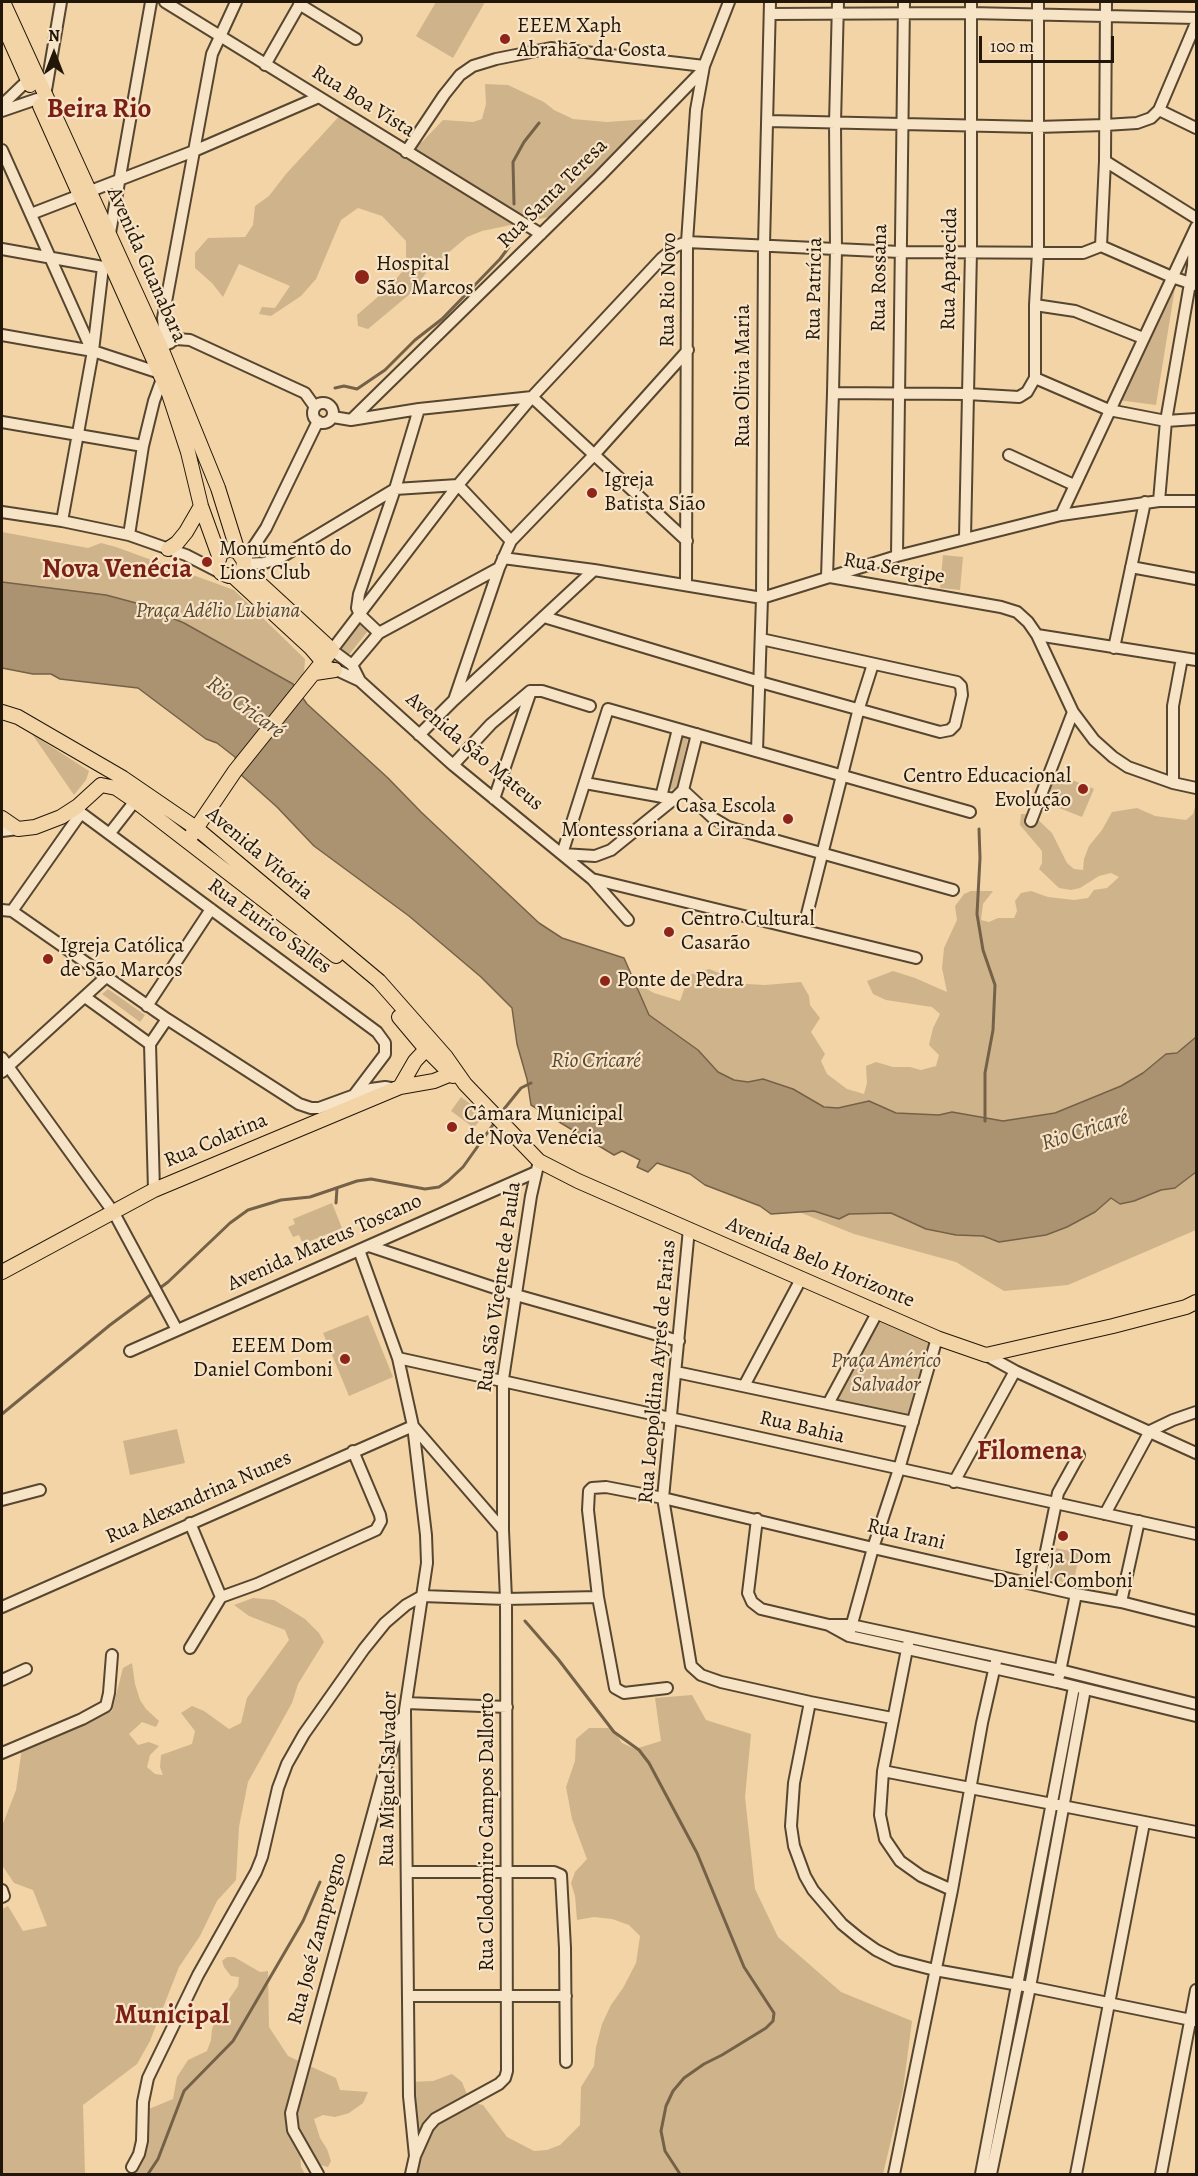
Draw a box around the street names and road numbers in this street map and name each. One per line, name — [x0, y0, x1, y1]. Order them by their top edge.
street label: Rua Boa Vista — [307, 60, 419, 144]
street label: Rua Santa Teresa — [493, 134, 613, 254]
street label: Avenida Guanabara — [101, 184, 191, 346]
street label: Rua Aparecida — [936, 207, 964, 331]
street label: Rua Rossana — [866, 224, 894, 332]
street label: Rua Rio Novo — [655, 232, 683, 348]
street label: Rua Patrícia — [801, 237, 829, 341]
street label: Rua Olivia Maria — [731, 304, 757, 448]
street label: Rua Sergipe — [841, 548, 947, 590]
street label: Avenida São Mateus — [400, 687, 548, 817]
street label: Avenida Vitória — [200, 802, 318, 906]
street label: Rua Eurico Salles — [202, 874, 336, 980]
street label: Rua Colatina — [161, 1108, 271, 1174]
street label: Rua São Vicente de Paula — [473, 1180, 527, 1394]
street label: Avenida Mateus Toscano — [224, 1189, 426, 1297]
street label: Avenida Belo Horizonte — [722, 1212, 918, 1314]
street label: Rua Leopoldina Ayres de Farias — [634, 1239, 682, 1505]
street label: Rua Bahia — [757, 1406, 847, 1450]
street label: Rua Alexandrina Nunes — [102, 1446, 296, 1550]
street label: Rua Irani — [864, 1514, 948, 1556]
street label: Rua Miguel Salvador — [375, 1691, 403, 1867]
street label: Rua Clodomiro Campos Dallorto — [475, 1692, 501, 1972]
street label: Rua José Zamprogno — [283, 1850, 353, 2028]

